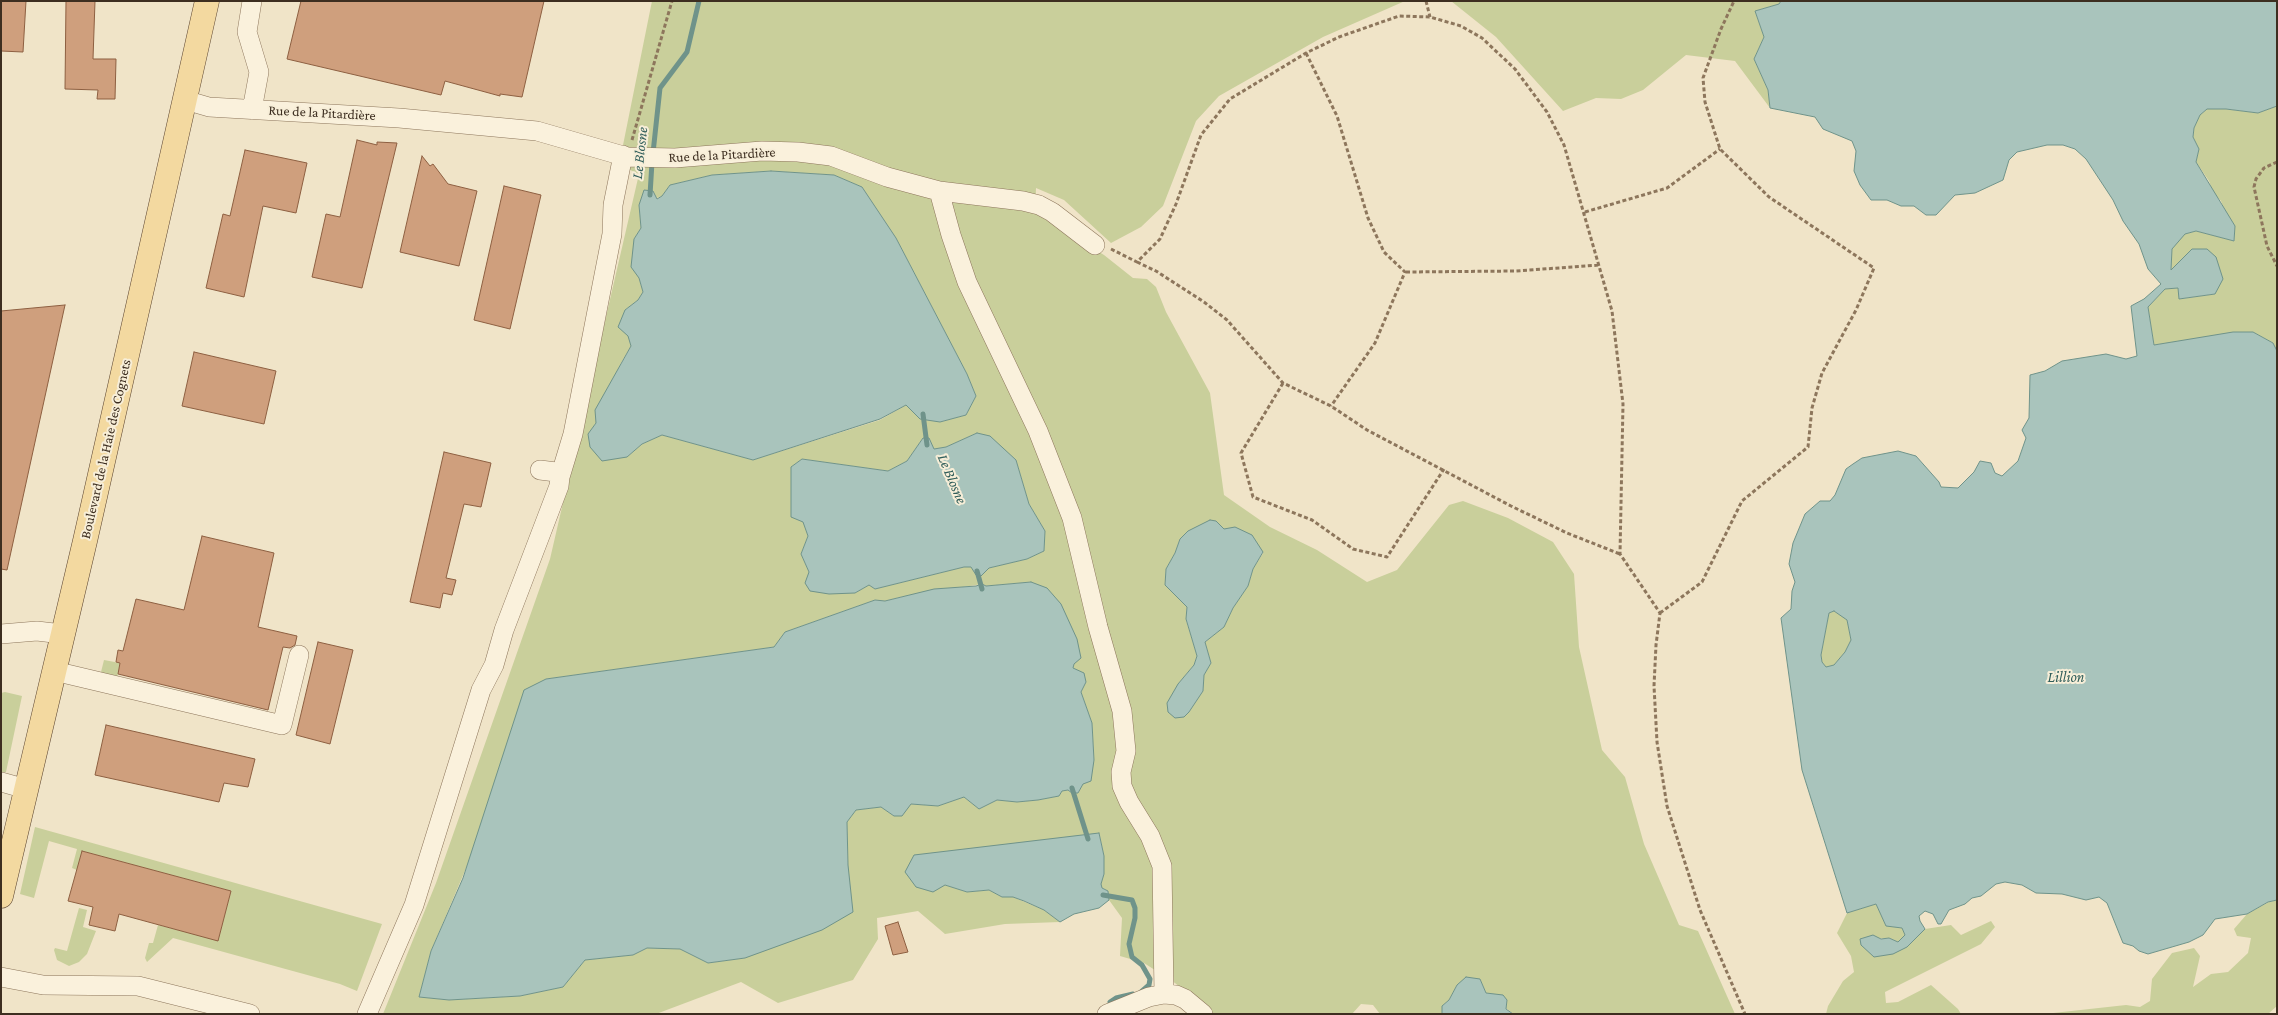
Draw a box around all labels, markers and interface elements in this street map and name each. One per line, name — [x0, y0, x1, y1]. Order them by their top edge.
street label: Rue de la Pitardière — [268, 102, 376, 124]
water label: Le Blosne — [628, 126, 652, 180]
street label: Rue de la Pitardière — [668, 144, 776, 166]
street label: Boulevard de la Haie des Cognets — [77, 358, 135, 540]
water label: Le Blosne — [934, 451, 970, 507]
water label: Lillion — [2048, 668, 2084, 686]

